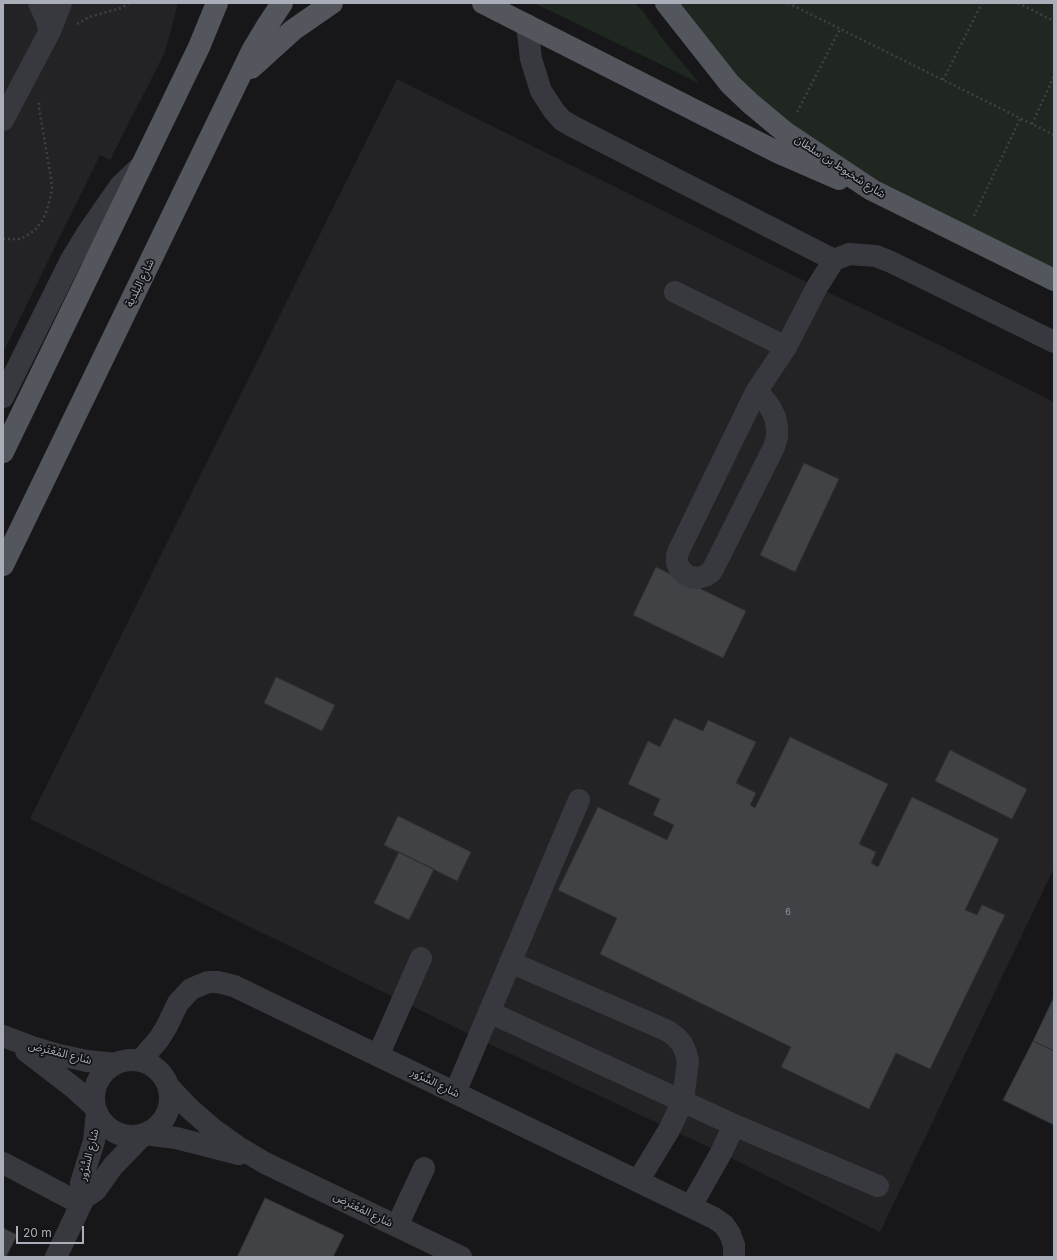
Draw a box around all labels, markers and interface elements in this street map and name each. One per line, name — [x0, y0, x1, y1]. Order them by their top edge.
street label: شارع شخبوط بن سلطان — [792, 133, 888, 201]
street label: شارع البلدية — [123, 257, 157, 309]
house number: 6 — [785, 907, 791, 917]
street label: شارع المُعْتَرِض — [27, 1039, 93, 1067]
street label: شارع السُّرُور — [408, 1066, 462, 1100]
street label: شارع السُّرُور — [76, 1128, 102, 1182]
street label: شارع المُعْتَرِض — [331, 1190, 395, 1230]
scale bar — [18, 1218, 86, 1244]
text: 20 m — [23, 1225, 52, 1240]

